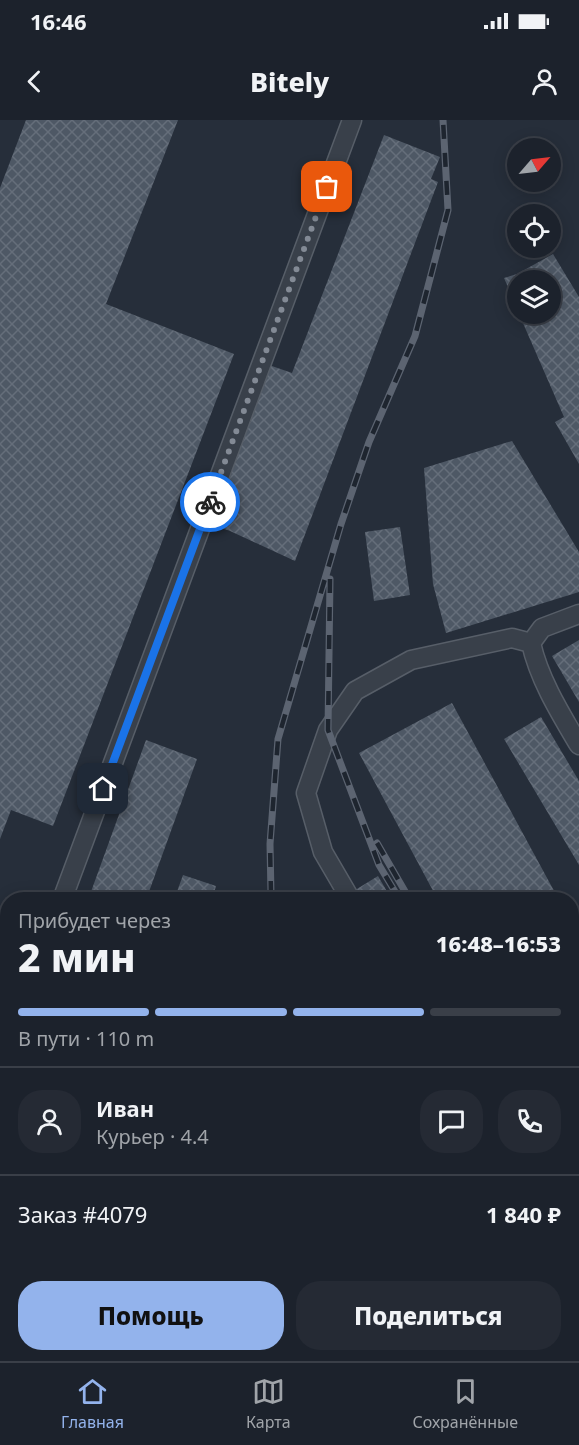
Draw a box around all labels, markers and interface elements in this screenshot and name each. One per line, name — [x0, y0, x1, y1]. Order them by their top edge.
text: 16:46 — [30, 6, 87, 36]
text: Bitely — [250, 63, 329, 100]
icon: back — [18, 65, 51, 98]
icon: person — [528, 65, 561, 98]
north arrow — [507, 138, 561, 192]
map controls — [507, 138, 561, 324]
pin — [301, 161, 352, 212]
icon: bag — [310, 170, 343, 203]
button: locate — [507, 204, 561, 258]
button: layers — [507, 270, 561, 324]
courier — [180, 472, 240, 532]
icon: bike — [194, 486, 227, 519]
pin — [77, 763, 128, 814]
icon: home — [86, 772, 119, 805]
text: Прибудет через — [18, 907, 171, 934]
text: 16:48–16:53 — [436, 928, 561, 958]
text: 2 мин — [18, 930, 136, 983]
text: В пути · 110 m — [18, 1025, 154, 1052]
button: person — [18, 1090, 81, 1153]
button: chat — [420, 1090, 483, 1153]
button: phone — [498, 1090, 561, 1153]
text: Иван — [96, 1093, 154, 1123]
text: Курьер · 4.4 — [96, 1123, 209, 1150]
text: Заказ #4079 — [18, 1199, 147, 1229]
text: 1 840 ₽ — [486, 1199, 561, 1229]
button: Помощь — [18, 1281, 284, 1350]
button: Поделиться — [296, 1281, 561, 1350]
tab: Главная — [61, 1375, 124, 1433]
tab: Карта — [246, 1375, 291, 1433]
tab: Сохранённые — [413, 1375, 518, 1433]

